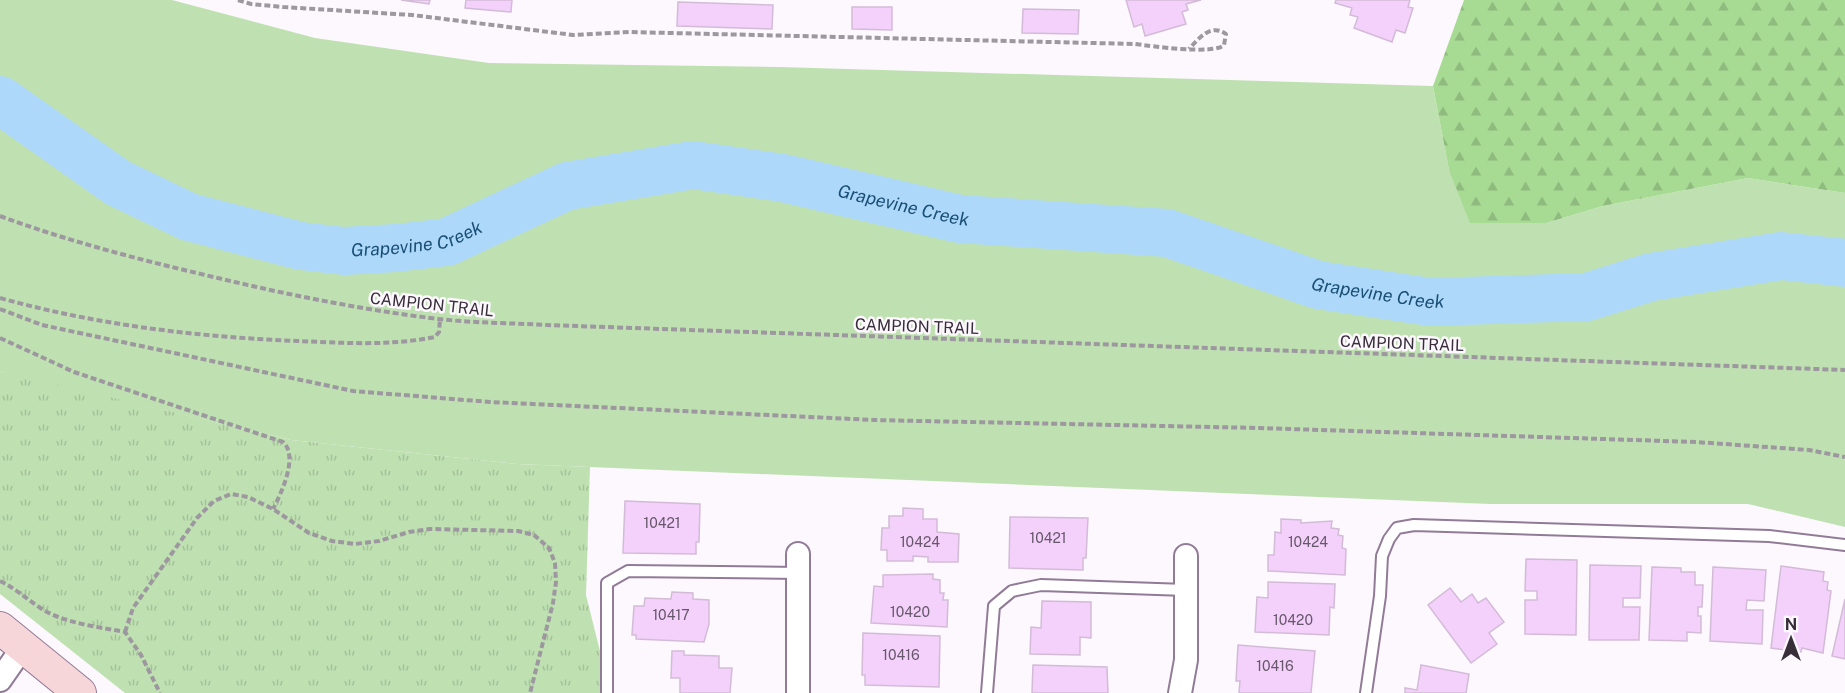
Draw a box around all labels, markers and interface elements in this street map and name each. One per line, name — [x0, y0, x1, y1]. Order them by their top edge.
water label: Grapevine Creek — [836, 180, 970, 230]
water label: Grapevine Creek — [350, 216, 486, 261]
water label: Grapevine Creek — [1309, 273, 1445, 313]
street label: CAMPION TRAIL — [369, 289, 495, 320]
street label: CAMPION TRAIL — [855, 315, 979, 338]
street label: CAMPION TRAIL — [1340, 332, 1464, 355]
house number: 10421 — [643, 515, 681, 531]
house number: 10421 — [1029, 530, 1067, 546]
house number: 10424 — [900, 534, 940, 550]
house number: 10424 — [1288, 534, 1328, 550]
house number: 10420 — [890, 604, 930, 620]
house number: 10417 — [652, 607, 690, 623]
north arrow — [1761, 609, 1821, 669]
house number: 10420 — [1273, 612, 1313, 628]
text: N — [1785, 615, 1797, 634]
house number: 10416 — [882, 647, 920, 663]
house number: 10416 — [1256, 658, 1294, 674]

